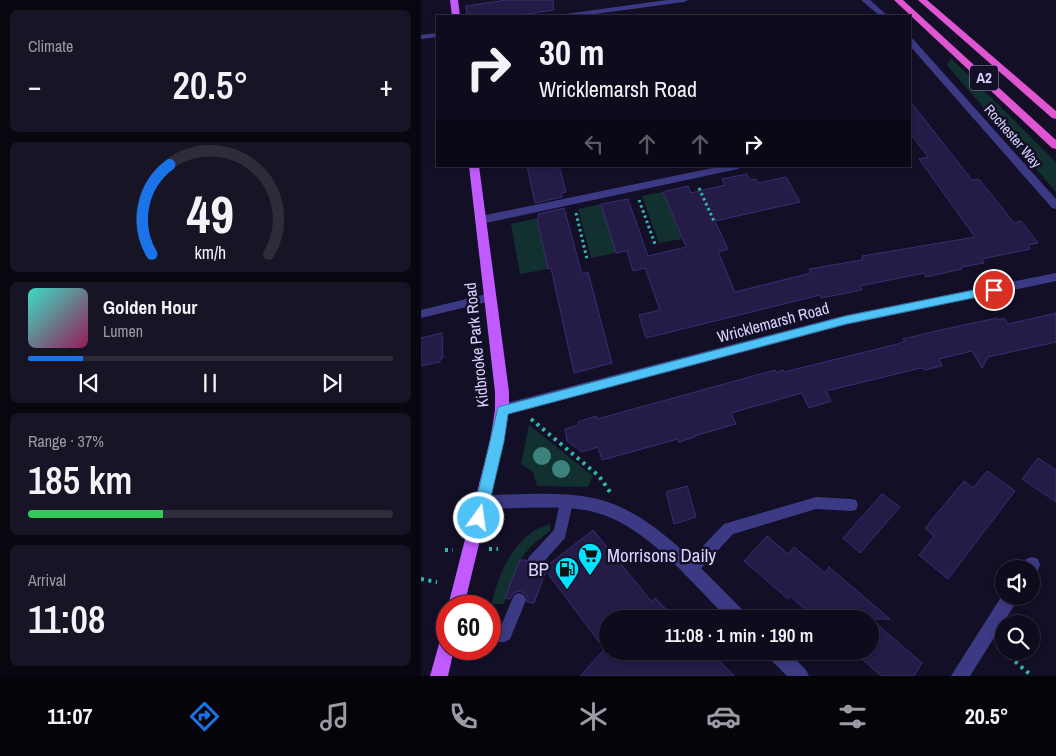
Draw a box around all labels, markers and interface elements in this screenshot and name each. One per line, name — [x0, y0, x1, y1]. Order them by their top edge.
text: 30 m — [539, 29, 604, 76]
text: Climate — [28, 35, 73, 57]
icon: right — [456, 35, 521, 100]
text: 20.5° — [173, 60, 248, 111]
road number: A2 — [970, 66, 998, 90]
text: − — [28, 67, 41, 105]
text: + — [380, 67, 393, 105]
text: Wricklemarsh Road — [539, 74, 697, 104]
street label: Rochester Way — [981, 101, 1046, 172]
icon: left — [580, 130, 608, 158]
icon: ahead — [633, 130, 661, 158]
icon: ahead — [686, 130, 714, 158]
icon: right — [739, 130, 767, 158]
text: 49 — [187, 179, 234, 249]
text: km/h — [195, 241, 226, 265]
pin — [973, 269, 1015, 311]
icon: arrive — [980, 276, 1008, 304]
street label: Kidbrooke Park Road — [459, 281, 493, 409]
text: Golden Hour — [103, 294, 197, 320]
street label: Wricklemarsh Road — [715, 296, 831, 348]
text: Lumen — [103, 320, 143, 342]
icon: previous — [75, 369, 103, 397]
icon: pause — [196, 369, 224, 397]
icon: next — [318, 369, 346, 397]
text: Range · 37% — [28, 430, 104, 452]
text: 185 km — [28, 455, 132, 506]
position arrow — [452, 491, 504, 543]
supermarket icon: Morrisons Daily — [577, 542, 603, 576]
place label: Morrisons Daily — [607, 542, 716, 568]
place label: BP — [528, 556, 549, 582]
fuel station icon: BP — [554, 556, 580, 590]
map controls — [995, 560, 1040, 660]
button: sound — [995, 560, 1040, 605]
text: Arrival — [28, 569, 66, 591]
text: 11:08 — [28, 594, 105, 645]
speed limit sign: 60 — [436, 595, 501, 660]
button: search — [995, 615, 1040, 660]
text: 11:08 · 1 min · 190 m — [665, 622, 813, 648]
icon: directions — [187, 699, 222, 734]
icon: music — [317, 699, 352, 734]
icon: phone — [446, 699, 481, 734]
icon: climate — [576, 699, 611, 734]
icon: car — [706, 699, 741, 734]
icon: filters — [835, 699, 870, 734]
text: 11:07 — [47, 701, 92, 731]
text: 20.5° — [965, 701, 1009, 731]

